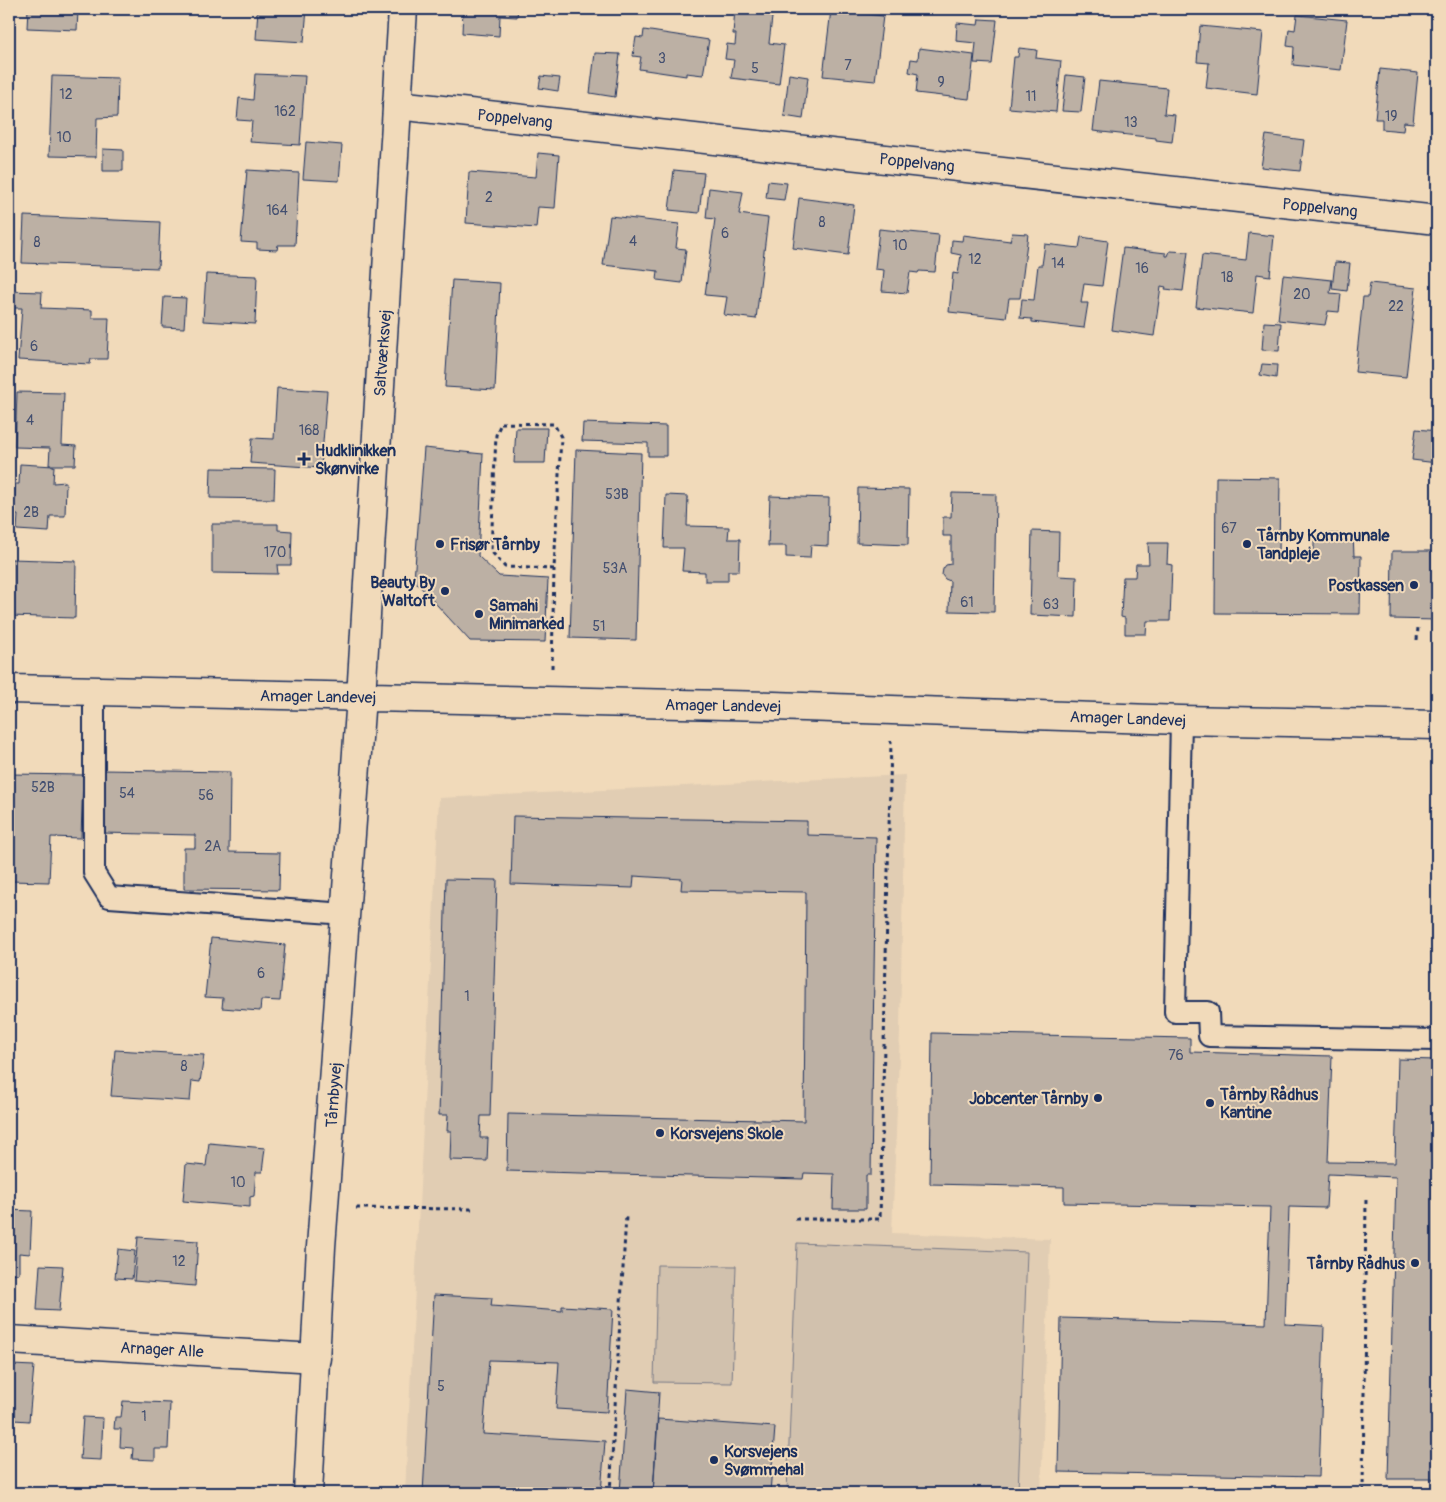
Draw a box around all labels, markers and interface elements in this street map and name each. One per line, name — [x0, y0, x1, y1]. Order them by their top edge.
house number: 3 — [658, 50, 666, 67]
house number: 7 — [844, 57, 852, 74]
house number: 5 — [751, 60, 759, 77]
house number: 9 — [937, 74, 945, 91]
house number: 12 — [59, 86, 73, 103]
house number: 11 — [1026, 88, 1036, 105]
house number: 162 — [274, 103, 296, 120]
street label: Poppelvang — [476, 105, 554, 133]
house number: 19 — [1385, 108, 1397, 125]
house number: 13 — [1124, 114, 1138, 131]
house number: 10 — [56, 129, 72, 146]
street label: Poppelvang — [878, 149, 956, 177]
house number: 2 — [485, 189, 493, 206]
street label: Poppelvang — [1281, 194, 1359, 222]
house number: 164 — [266, 202, 288, 219]
house number: 8 — [818, 214, 826, 231]
house number: 6 — [721, 225, 729, 242]
house number: 4 — [629, 233, 637, 250]
house number: 8 — [33, 234, 41, 251]
house number: 10 — [892, 237, 908, 254]
house number: 12 — [968, 251, 982, 268]
house number: 14 — [1051, 255, 1065, 272]
house number: 16 — [1135, 260, 1149, 277]
house number: 18 — [1221, 269, 1233, 286]
house number: 20 — [1293, 286, 1311, 303]
house number: 22 — [1388, 298, 1404, 315]
street label: Saltværksvej — [370, 309, 396, 397]
house number: 6 — [30, 338, 38, 355]
house number: 4 — [26, 412, 34, 429]
house number: 168 — [299, 422, 319, 439]
place label: Hudklinikken Skønvirke — [315, 441, 396, 479]
marker: Hudklinikken Skønvirke — [297, 452, 311, 466]
house number: 53B — [605, 486, 629, 503]
house number: 2B — [23, 504, 39, 521]
house number: 67 — [1221, 520, 1237, 537]
place label: Tårnby Kommunale Tandpleje — [1256, 526, 1391, 564]
place label: Frisør Tårnby — [450, 535, 540, 555]
marker: Frisør Tårnby — [434, 538, 446, 550]
marker: Tårnby Kommunale Tandpleje — [1241, 538, 1253, 550]
house number: 170 — [264, 544, 286, 561]
house number: 53A — [603, 560, 627, 577]
place label: Beauty By Waltoft — [370, 573, 436, 611]
place label: Postkassen — [1328, 576, 1404, 596]
marker: Postkassen — [1408, 579, 1420, 591]
marker: Beauty By Waltoft — [439, 585, 451, 597]
house number: 61 — [960, 594, 974, 611]
place label: Samahi Minimarked — [489, 596, 565, 634]
house number: 63 — [1043, 596, 1059, 613]
marker: Samahi Minimarked — [473, 608, 485, 620]
house number: 51 — [592, 618, 606, 635]
street label: Amager Landevej — [260, 686, 376, 708]
street label: Amager Landevej — [665, 695, 781, 717]
street label: Amager Landevej — [1069, 707, 1187, 731]
house number: 52B — [31, 779, 55, 796]
house number: 54 — [119, 785, 135, 802]
house number: 56 — [198, 787, 214, 804]
house number: 2A — [205, 838, 221, 855]
house number: 6 — [257, 965, 265, 982]
house number: 1 — [464, 988, 470, 1005]
house number: 76 — [1168, 1047, 1184, 1064]
house number: 8 — [180, 1058, 188, 1075]
street label: Tårnbyvej — [322, 1062, 346, 1128]
place label: Tårnby Rådhus Kantine — [1219, 1085, 1319, 1123]
place label: Jobcenter Tårnby — [969, 1089, 1088, 1109]
marker: Jobcenter Tårnby — [1092, 1092, 1104, 1104]
marker: Tårnby Rådhus Kantine — [1204, 1097, 1216, 1109]
place label: Korsvejens Skole — [670, 1124, 784, 1144]
marker: Korsvejens Skole — [654, 1127, 666, 1139]
house number: 10 — [230, 1174, 246, 1191]
house number: 12 — [172, 1253, 186, 1270]
place label: Tårnby Rådhus — [1306, 1254, 1406, 1274]
marker: Tårnby Rådhus — [1409, 1257, 1421, 1269]
street label: Arnager Alle — [120, 1338, 204, 1362]
house number: 5 — [437, 1378, 445, 1395]
house number: 1 — [141, 1408, 147, 1425]
place label: Korsvejens Svømmehal — [724, 1442, 804, 1480]
marker: Korsvejens Svømmehal — [708, 1454, 720, 1466]

